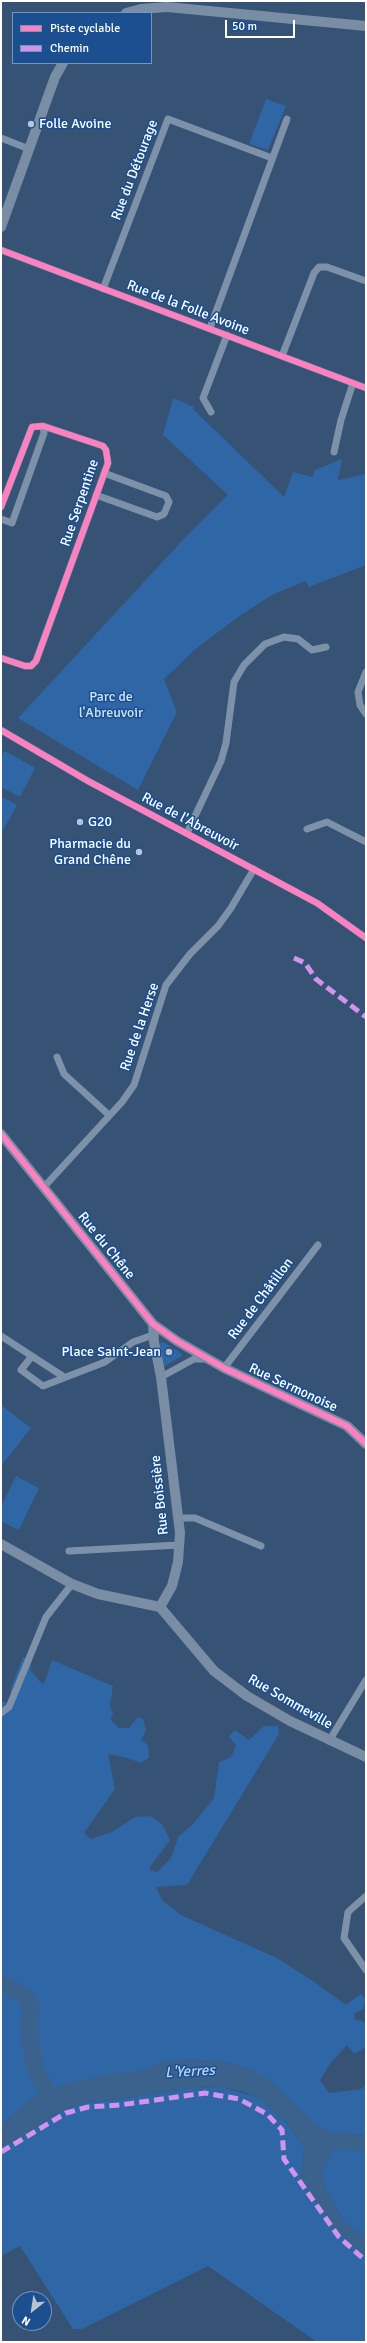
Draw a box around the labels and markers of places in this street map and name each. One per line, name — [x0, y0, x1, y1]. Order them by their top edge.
place label: Folle Avoine — [39, 116, 111, 132]
marker: Folle Avoine — [26, 119, 36, 129]
place label: G20 — [88, 814, 112, 830]
marker: G20 — [75, 817, 85, 827]
place label: Pharmacie du Grand Chêne — [49, 836, 131, 868]
marker: Pharmacie du Grand Chêne — [134, 847, 144, 857]
place label: Place Saint-Jean — [61, 1344, 161, 1360]
marker: Place Saint-Jean — [164, 1347, 174, 1357]

